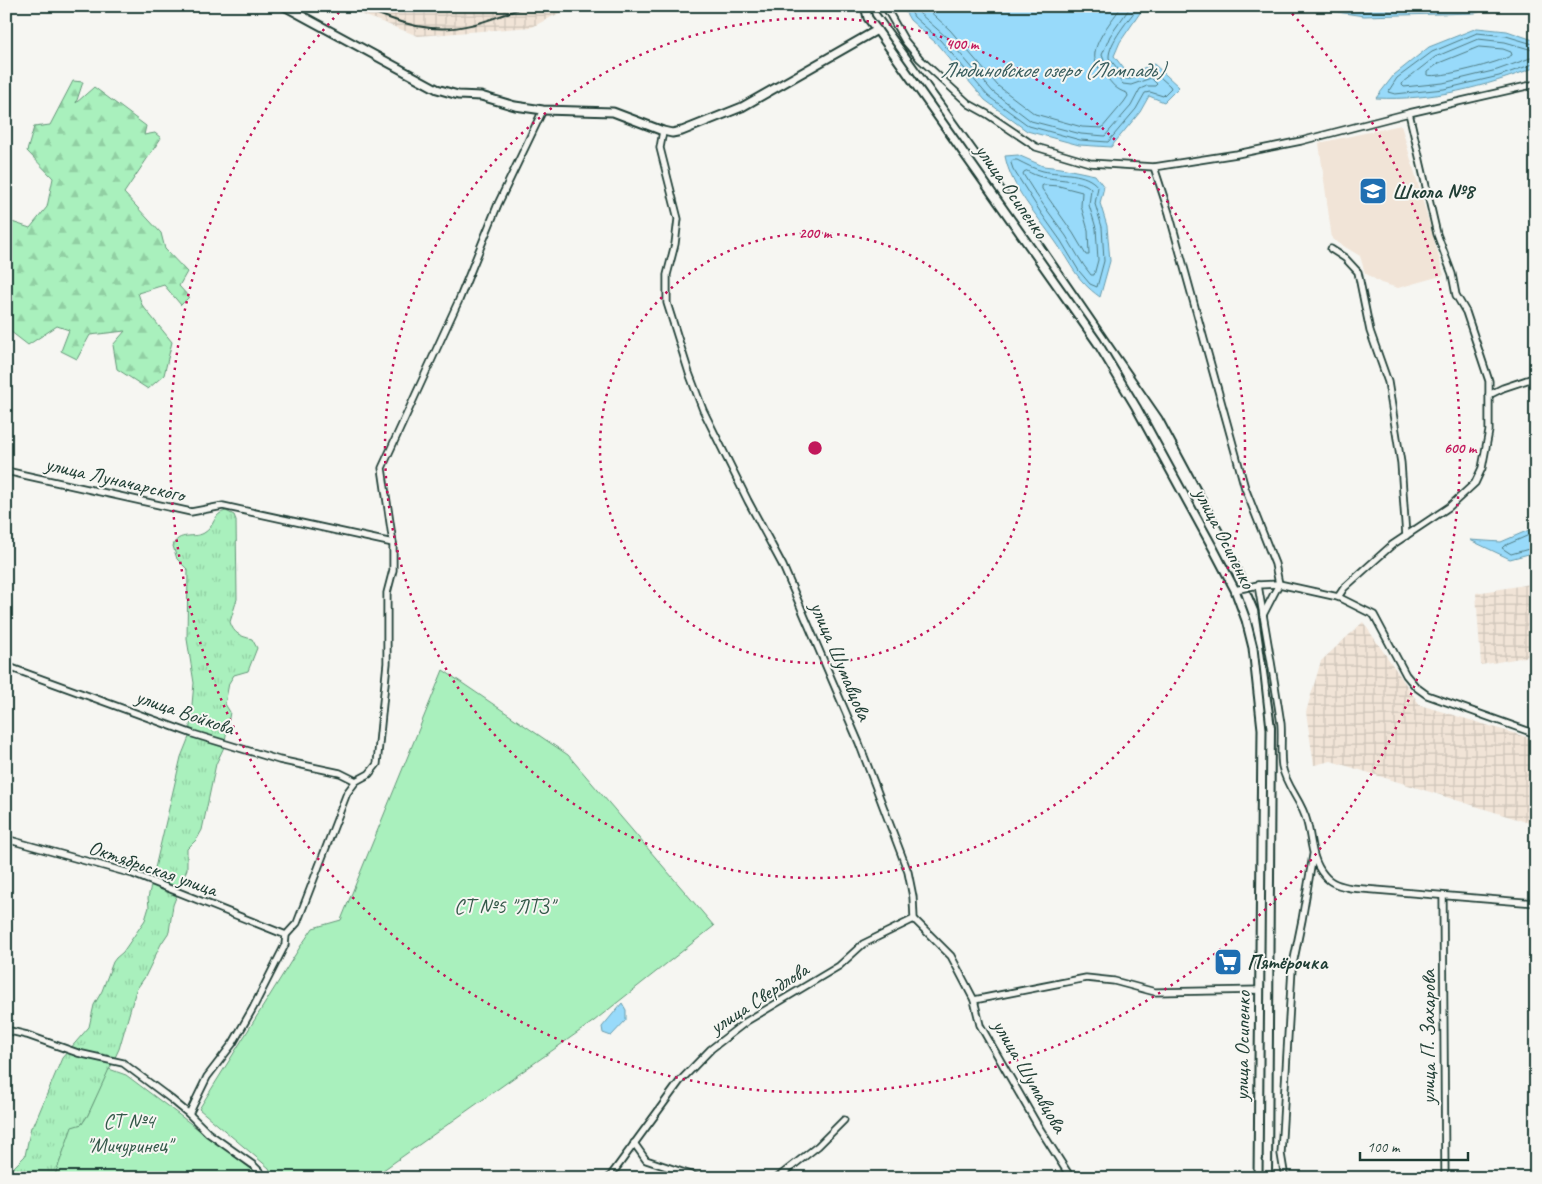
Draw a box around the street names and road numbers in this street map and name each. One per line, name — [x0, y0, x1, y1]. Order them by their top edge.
street label: улица Осипенко — [969, 137, 1055, 245]
street label: улица Луначарского — [41, 450, 190, 508]
street label: улица Осипенко — [1188, 481, 1262, 594]
street label: улица Шумавцова — [804, 596, 878, 726]
street label: улица Войкова — [131, 682, 239, 741]
street label: Октябрьская улица — [85, 834, 223, 903]
street label: улица Свердлова — [703, 955, 815, 1041]
street label: улица П. Захарова — [1415, 968, 1441, 1106]
street label: улица Осипенко — [1228, 989, 1256, 1103]
street label: улица Шумавцова — [986, 1013, 1074, 1139]

